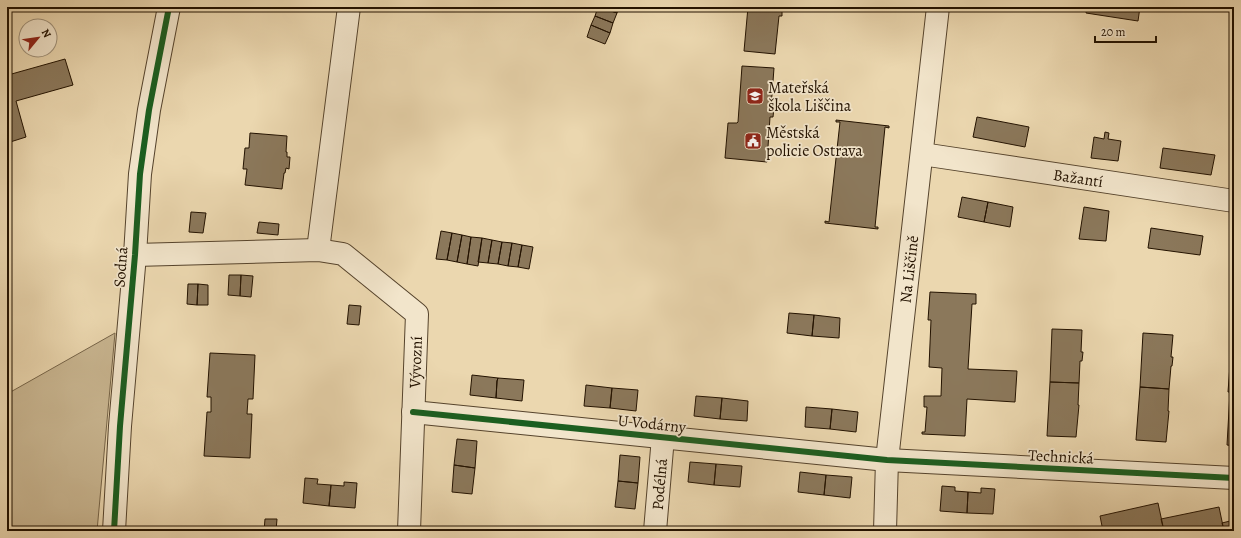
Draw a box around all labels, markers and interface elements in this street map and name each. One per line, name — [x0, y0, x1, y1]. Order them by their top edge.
north arrow — [18, 18, 58, 58]
scale bar — [1095, 18, 1156, 44]
text: 20 m — [1101, 24, 1125, 40]
text: N — [38, 26, 55, 41]
place label: Mateřská škola Liščina — [768, 77, 852, 117]
school or university icon: Mateřská škola Liščina — [745, 86, 765, 106]
place label: Městská policie Ostrava — [766, 122, 863, 162]
public building icon: Městská policie Ostrava — [743, 131, 763, 151]
street label: Bažantí — [1052, 164, 1105, 193]
street label: Na Liščině — [895, 234, 924, 304]
street label: Sodná — [109, 245, 133, 288]
street label: Vývozní — [404, 336, 428, 389]
street label: U Vodárny — [617, 409, 688, 439]
street label: Technická — [1028, 444, 1095, 470]
street label: Podélná — [647, 457, 673, 511]

